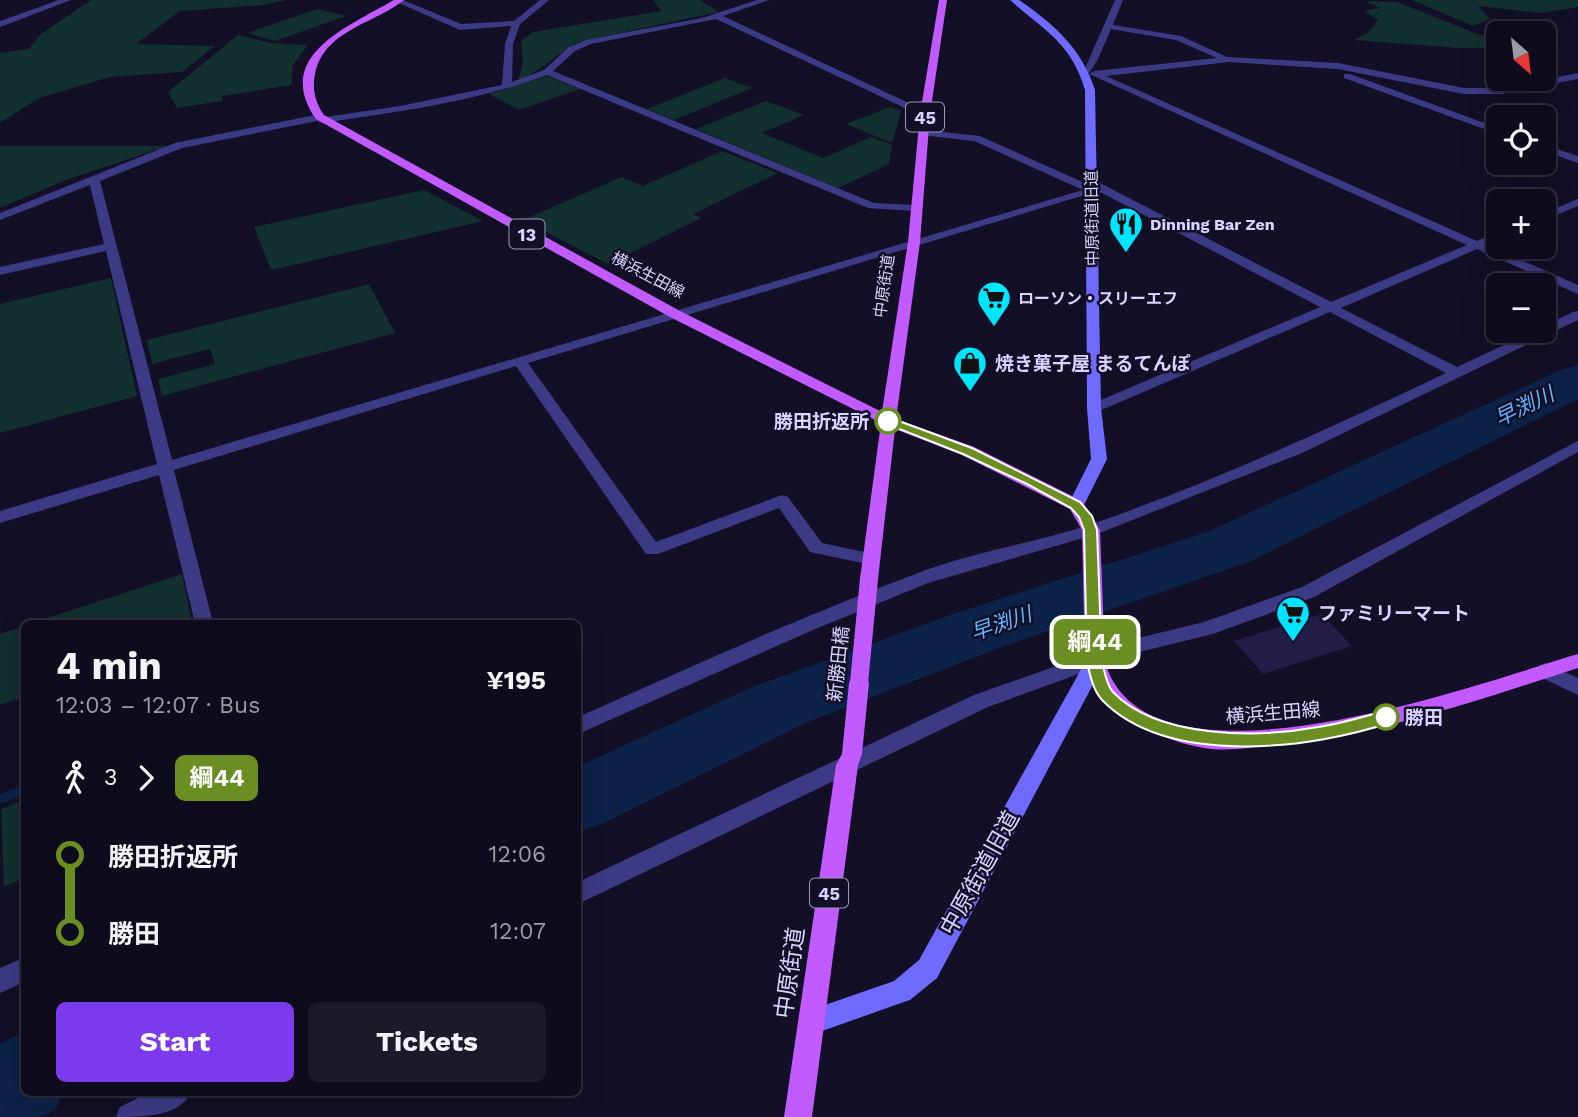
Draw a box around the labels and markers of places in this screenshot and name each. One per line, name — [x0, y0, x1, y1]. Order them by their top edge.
restaurant icon: Dinning Bar Zen — [1107, 205, 1145, 254]
place label: Dinning Bar Zen — [1150, 215, 1275, 234]
supermarket icon: ローソン・スリーエフ — [975, 279, 1013, 328]
place label: ローソン・スリーエフ — [1018, 289, 1178, 308]
shop icon: 焼き菓子屋 まるてんぽ — [951, 344, 989, 393]
place label: 焼き菓子屋 まるてんぽ — [995, 352, 1190, 375]
marker: 勝田折返所 — [875, 408, 901, 434]
place label: 勝田折返所 — [774, 410, 869, 433]
supermarket icon: ファミリーマート — [1274, 594, 1312, 643]
place label: ファミリーマート — [1318, 602, 1470, 625]
marker: 勝田 — [1373, 704, 1399, 730]
place label: 勝田 — [1405, 706, 1443, 729]

